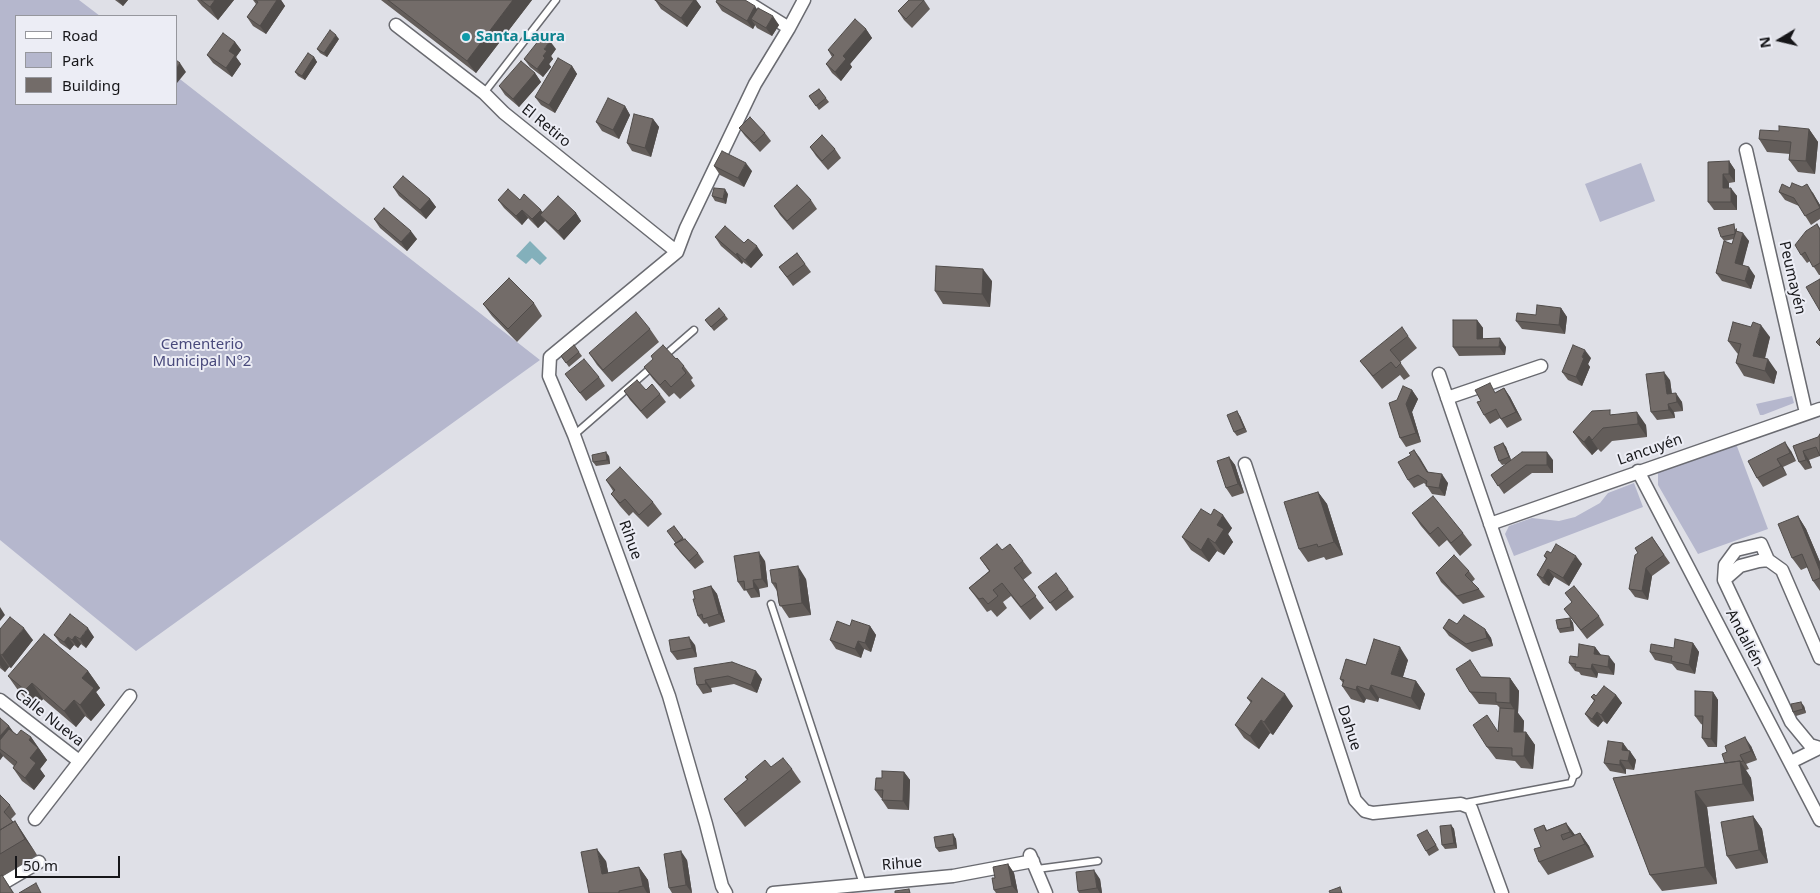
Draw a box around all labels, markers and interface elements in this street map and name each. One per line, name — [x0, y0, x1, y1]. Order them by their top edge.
legend — [15, 15, 178, 105]
north arrow — [1755, 15, 1805, 65]
text: Road — [62, 25, 98, 45]
place label: Santa Laura — [476, 28, 565, 46]
marker: Santa Laura — [460, 31, 472, 43]
text: N — [1754, 35, 1775, 50]
text: Park — [62, 50, 94, 70]
text: Building — [62, 75, 120, 95]
street label: El Retiro — [518, 101, 574, 151]
street label: Peumayén — [1775, 240, 1809, 316]
park label: Cementerio Municipal N°2 — [153, 336, 251, 371]
street label: Lancuyén — [1615, 431, 1685, 469]
street label: Rihue — [615, 518, 645, 562]
street label: Andalién — [1722, 606, 1766, 670]
street label: Calle Nueva — [11, 685, 87, 751]
street label: Dahue — [1333, 703, 1365, 753]
scale bar — [18, 846, 122, 878]
street label: Rihue — [881, 853, 923, 875]
text: 50 m — [23, 855, 58, 875]

